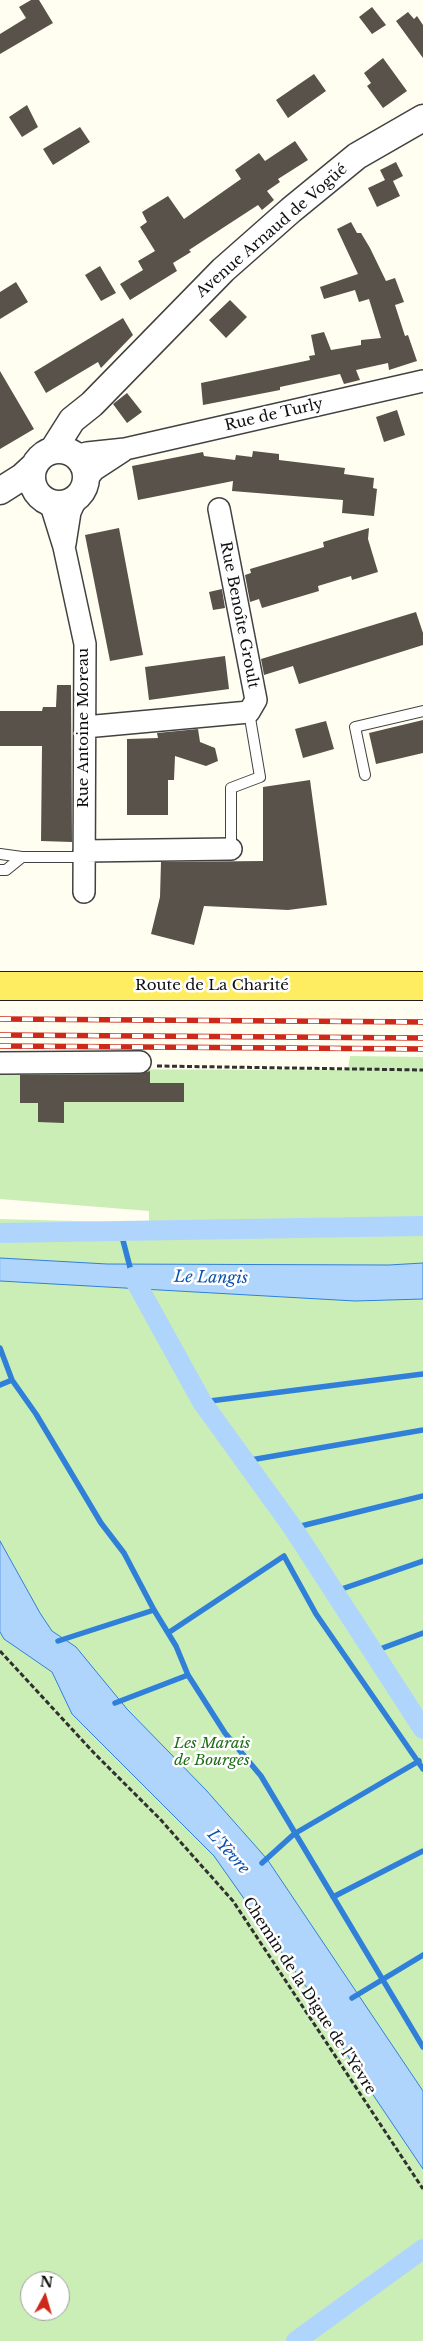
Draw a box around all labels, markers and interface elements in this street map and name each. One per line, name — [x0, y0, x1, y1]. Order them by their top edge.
street label: Avenue Arnaud de Vogüé — [193, 160, 351, 302]
street label: Rue de Turly — [223, 395, 325, 435]
street label: Rue Benoîte Groult — [216, 540, 262, 690]
street label: Rue Antoine Moreau — [75, 648, 93, 808]
street label: Route de La Charité — [135, 977, 289, 995]
water label: Le Langis — [174, 1268, 248, 1288]
park label: Les Marais de Bourges — [174, 1735, 250, 1770]
water label: L'Yèvre — [203, 1826, 253, 1878]
street label: Chemin de la Digue de l'Yèvre — [238, 1894, 380, 2098]
north arrow — [20, 2271, 70, 2321]
text: N — [39, 2272, 54, 2292]

